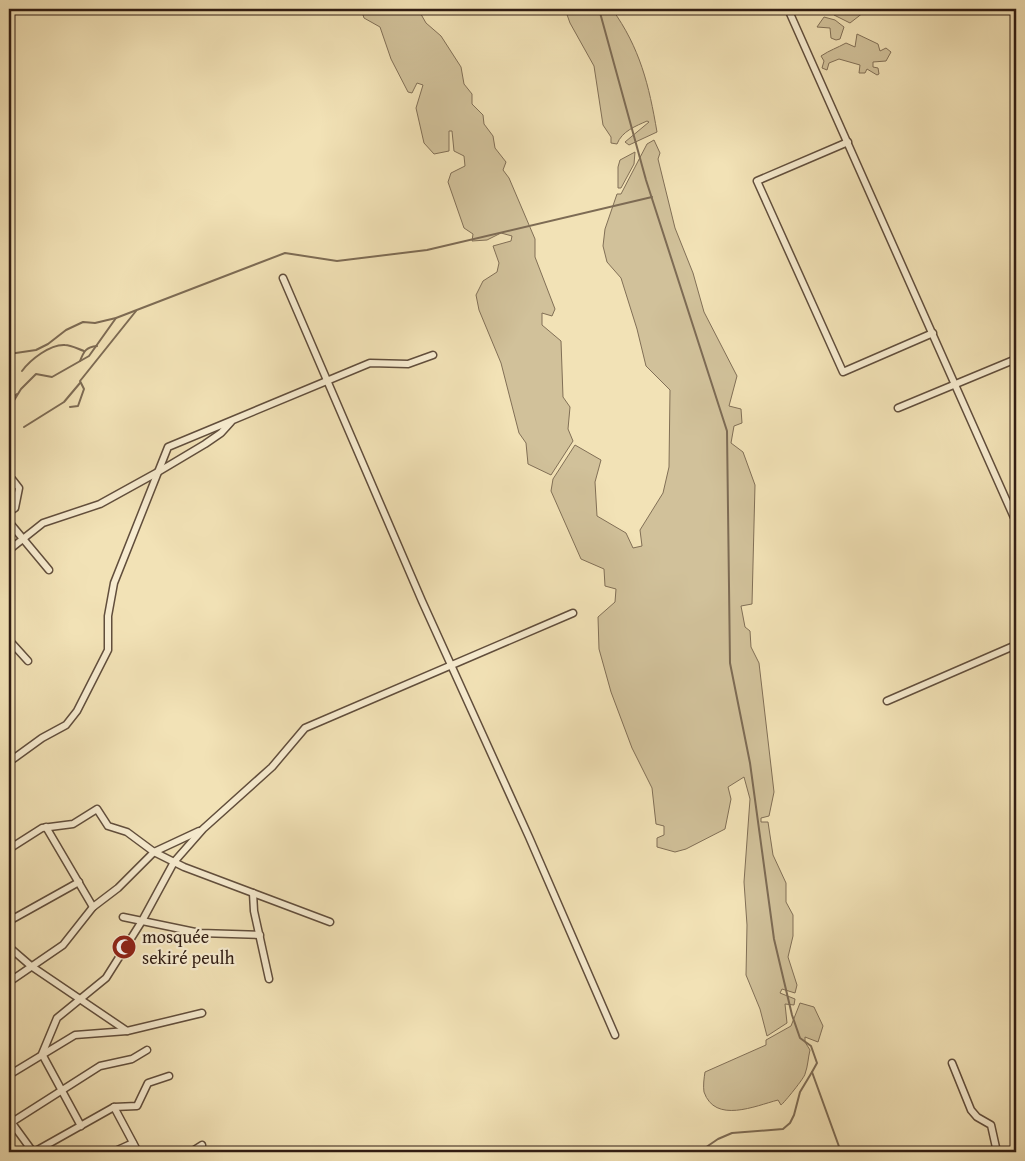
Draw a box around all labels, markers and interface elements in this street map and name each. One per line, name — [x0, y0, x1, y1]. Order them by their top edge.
place label: mosquée sekiré peulh — [142, 923, 235, 971]
mosque icon: mosquée sekiré peulh — [111, 934, 137, 960]

